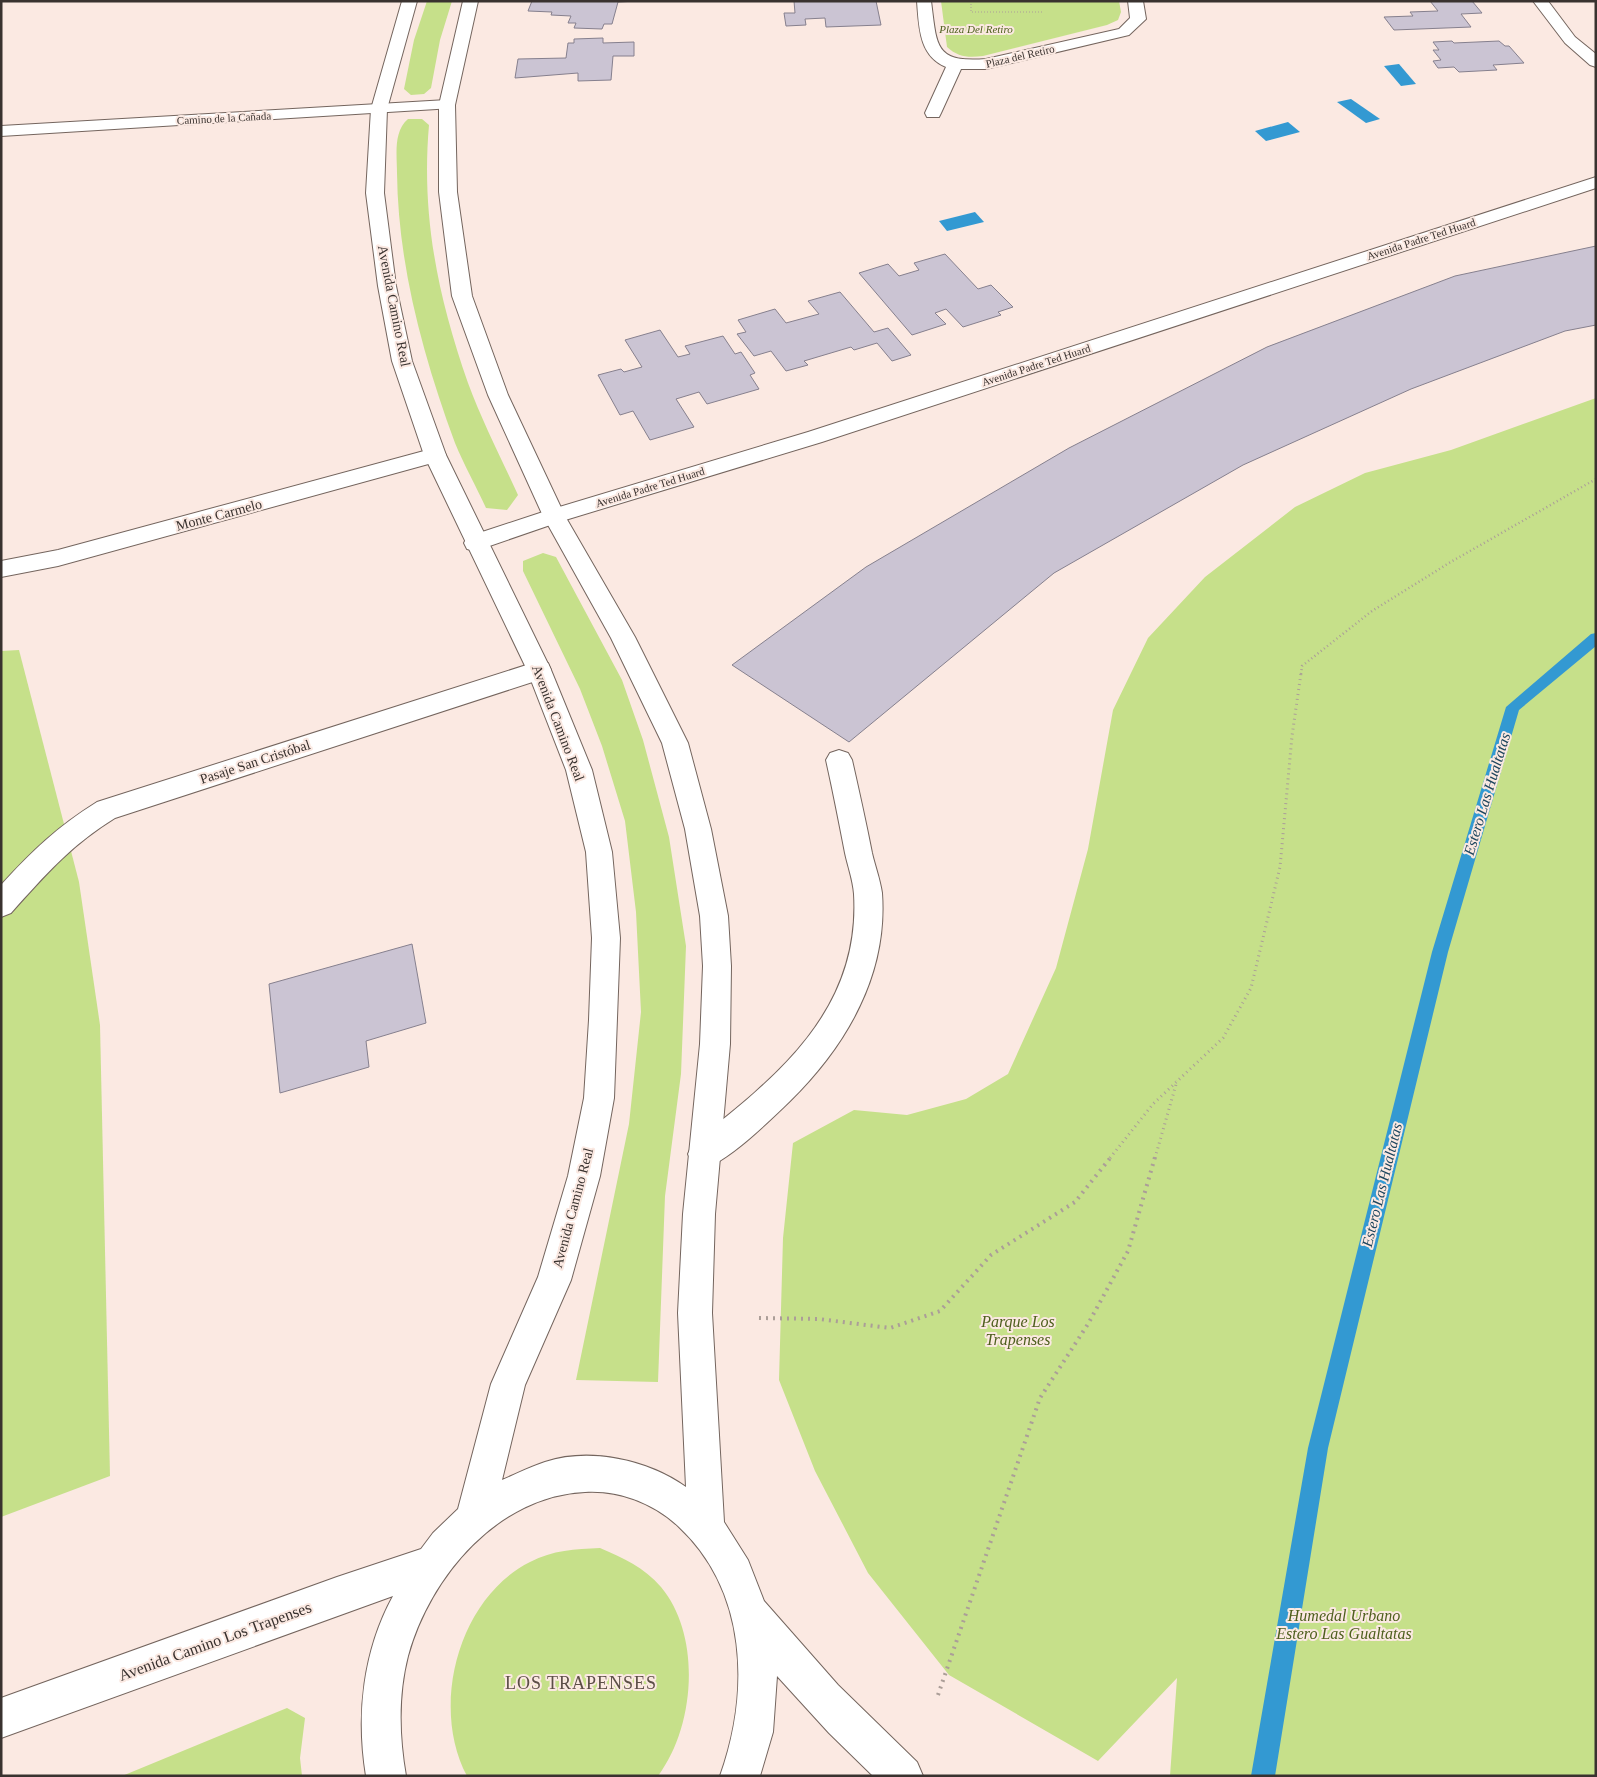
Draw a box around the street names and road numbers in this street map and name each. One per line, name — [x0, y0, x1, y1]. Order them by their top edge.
street label: Plaza del Retiro — [984, 42, 1056, 70]
street label: Camino de la Cañada — [177, 110, 272, 126]
street label: Avenida Padre Ted Huard — [1365, 216, 1477, 262]
street label: Avenida Camino Real — [375, 244, 413, 368]
street label: Avenida Padre Ted Huard — [980, 342, 1092, 388]
street label: Avenida Padre Ted Huard — [594, 465, 706, 509]
street label: Monte Carmelo — [174, 496, 264, 534]
street label: Avenida Camino Real — [529, 663, 587, 783]
street label: Pasaje San Cristóbal — [198, 737, 312, 787]
street label: Avenida Camino Real — [550, 1146, 596, 1270]
street label: Avenida Camino Los Trapenses — [116, 1598, 314, 1685]

